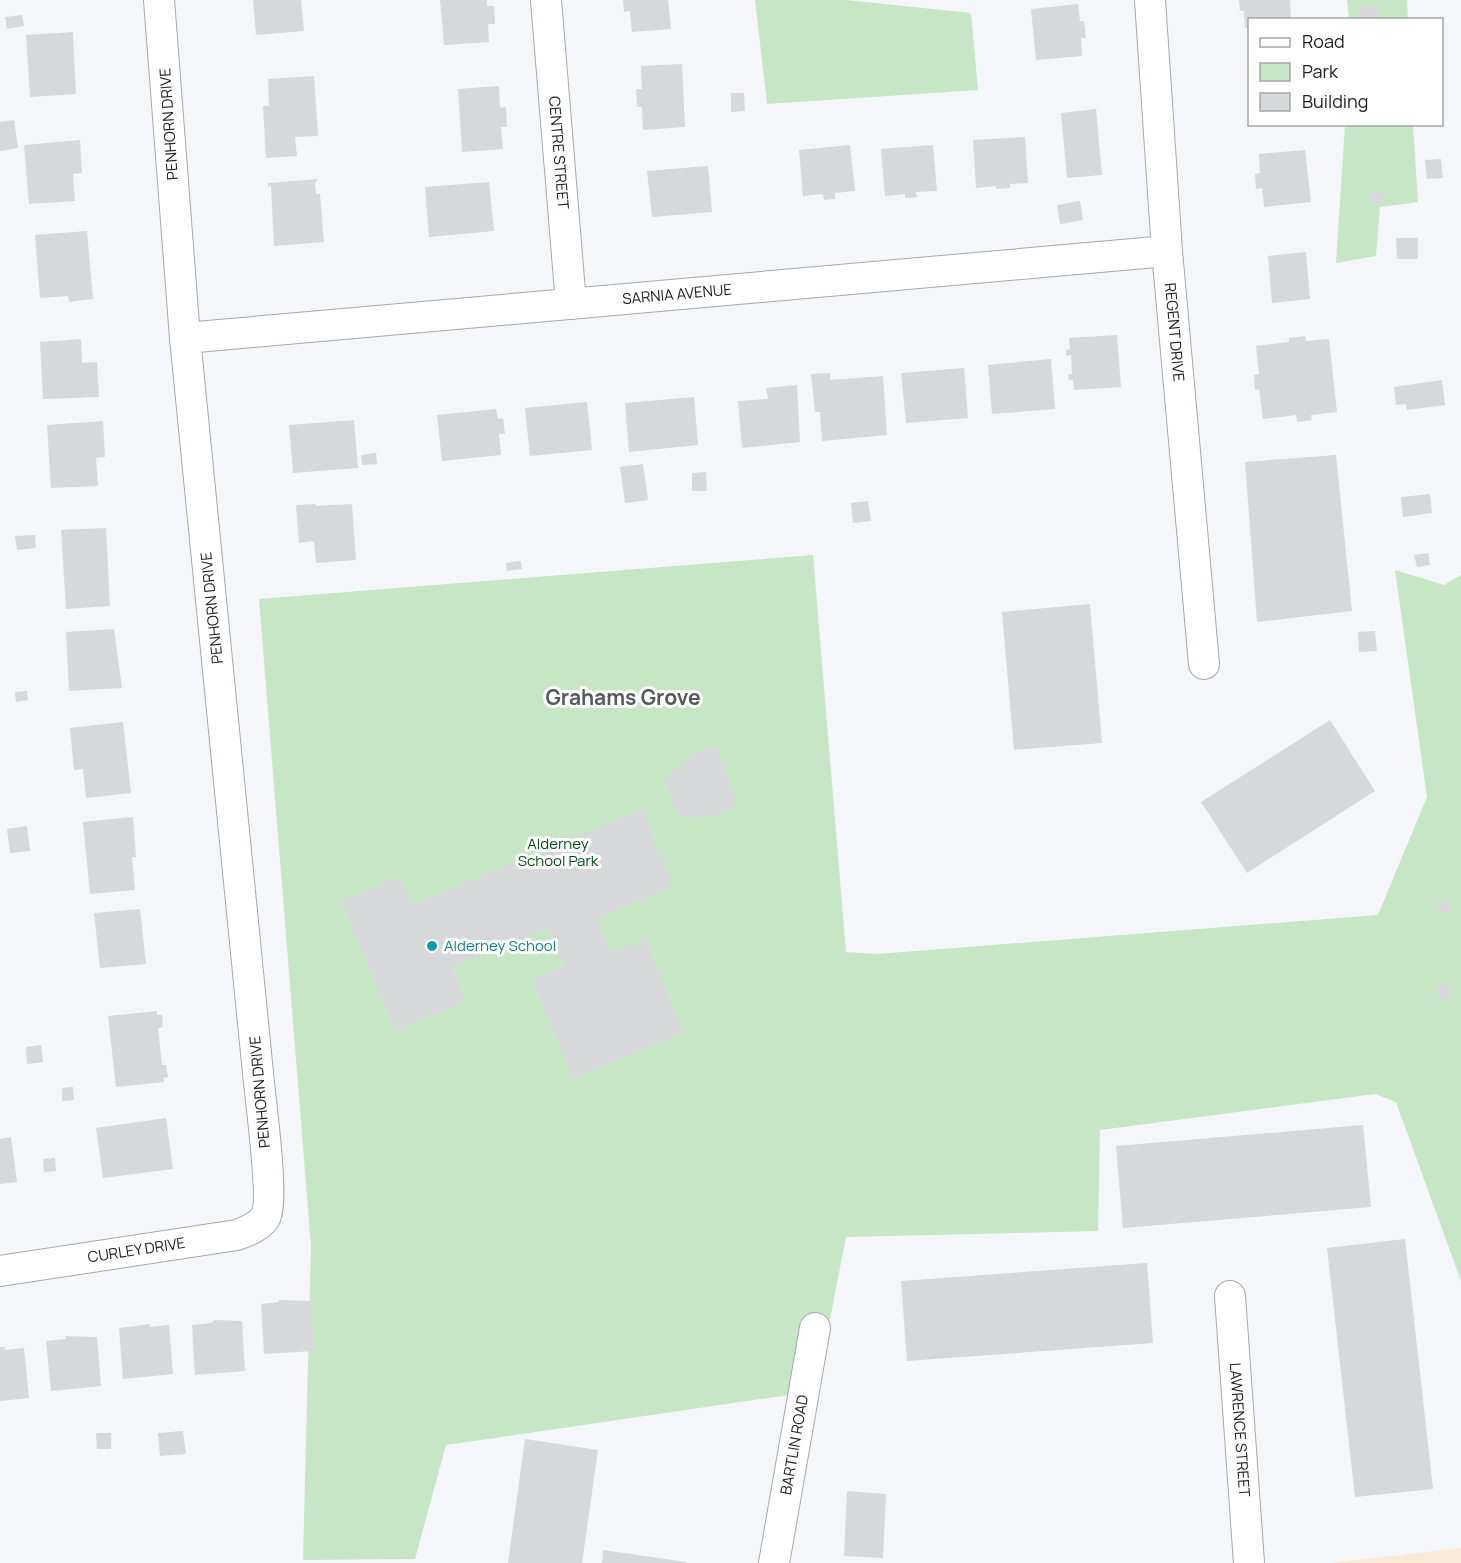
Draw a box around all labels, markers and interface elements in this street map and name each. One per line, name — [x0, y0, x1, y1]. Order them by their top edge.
legend — [1248, 18, 1443, 126]
text: Road — [1302, 29, 1345, 53]
text: Park — [1302, 59, 1339, 83]
street label: PENHORN DRIVE — [154, 67, 183, 181]
text: Building — [1302, 89, 1368, 113]
street label: CENTRE STREET — [544, 95, 574, 210]
street label: SARNIA AVENUE — [621, 279, 733, 309]
street label: REGENT DRIVE — [1160, 282, 1190, 382]
street label: PENHORN DRIVE — [195, 551, 228, 665]
district label: Grahams Grove — [545, 683, 701, 711]
park label: Alderney School Park — [518, 833, 599, 871]
place label: Alderney School — [444, 935, 556, 956]
marker: Alderney School — [425, 939, 439, 953]
street label: PENHORN DRIVE — [244, 1035, 275, 1149]
street label: CURLEY DRIVE — [86, 1232, 187, 1268]
street label: LAWRENCE STREET — [1225, 1362, 1255, 1498]
street label: BARTLIN ROAD — [775, 1393, 813, 1496]

